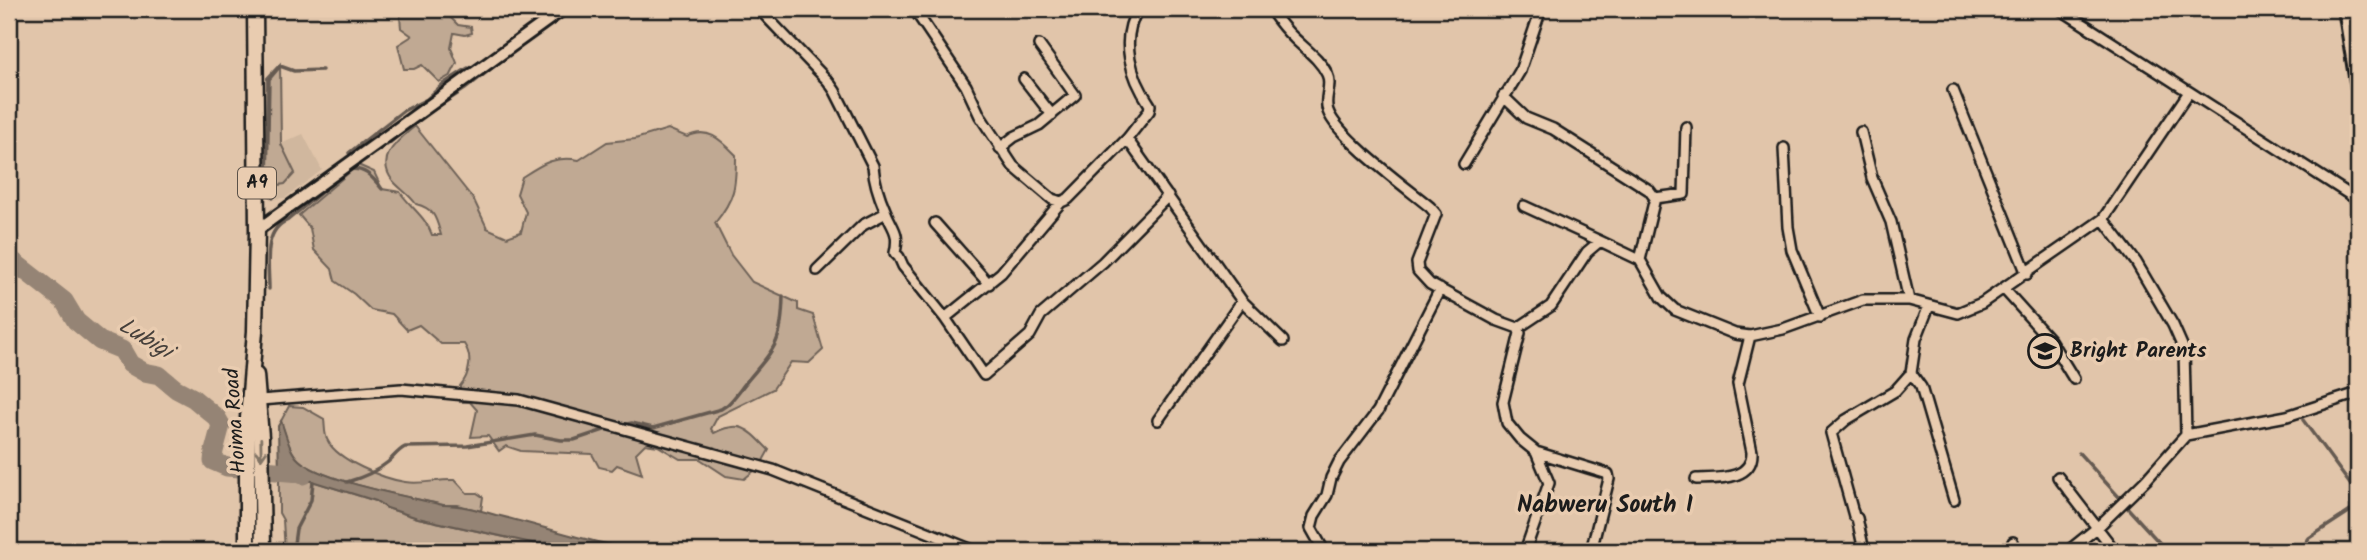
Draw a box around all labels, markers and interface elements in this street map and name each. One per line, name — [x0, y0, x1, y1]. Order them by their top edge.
road number: A9 — [238, 168, 276, 198]
water label: Lubigi — [111, 309, 183, 372]
school or university icon: Bright Parents — [2026, 332, 2064, 370]
place label: Bright Parents — [2070, 335, 2207, 368]
street label: Hoima Road — [216, 367, 256, 475]
one-way arrow — [254, 437, 268, 460]
district label: Nabweru South I — [1517, 486, 1693, 525]

